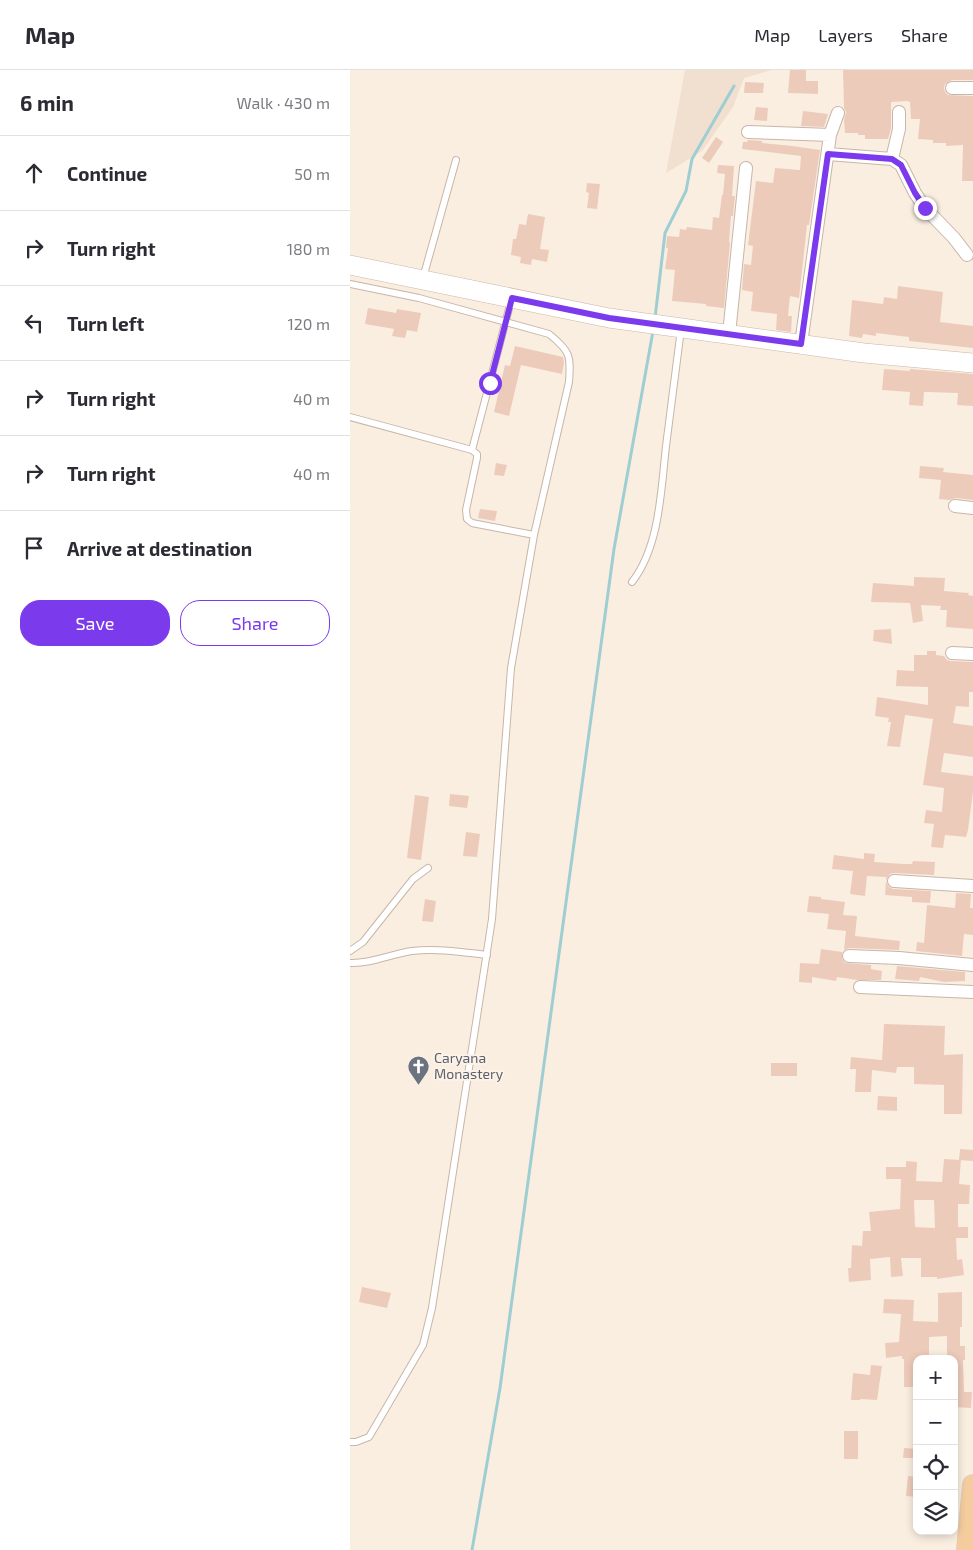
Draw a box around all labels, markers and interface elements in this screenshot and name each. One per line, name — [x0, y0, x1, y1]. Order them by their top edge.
text: Map — [25, 20, 75, 49]
text: Map — [754, 24, 790, 46]
text: Layers — [818, 24, 873, 46]
text: Share — [901, 24, 948, 46]
text: 6 min — [20, 90, 74, 115]
text: Walk · 430 m — [237, 93, 330, 112]
icon: ahead — [20, 159, 48, 187]
text: Continue — [67, 162, 147, 185]
text: 50 m — [294, 164, 330, 183]
route end — [914, 197, 937, 220]
icon: right — [20, 234, 48, 262]
text: Turn right — [67, 237, 155, 260]
text: 180 m — [287, 239, 330, 258]
icon: left — [20, 309, 48, 337]
text: Turn left — [67, 312, 144, 335]
text: 120 m — [287, 314, 330, 333]
route start — [479, 372, 502, 395]
icon: right — [20, 384, 48, 412]
text: Turn right — [67, 387, 155, 410]
text: 40 m — [293, 389, 330, 408]
icon: right — [20, 459, 48, 487]
text: Turn right — [67, 462, 155, 485]
text: 40 m — [293, 464, 330, 483]
icon: arrive — [20, 534, 48, 562]
text: Arrive at destination — [67, 537, 252, 560]
button: Save — [20, 600, 170, 646]
button: Share — [180, 600, 330, 646]
place label: Caryana Monastery — [434, 1049, 504, 1082]
church icon: Caryana Monastery — [406, 1054, 430, 1085]
map controls — [913, 1355, 958, 1535]
button: + — [913, 1355, 958, 1400]
button: − — [913, 1400, 958, 1445]
button: locate — [913, 1445, 958, 1490]
button: layers — [913, 1490, 958, 1535]

